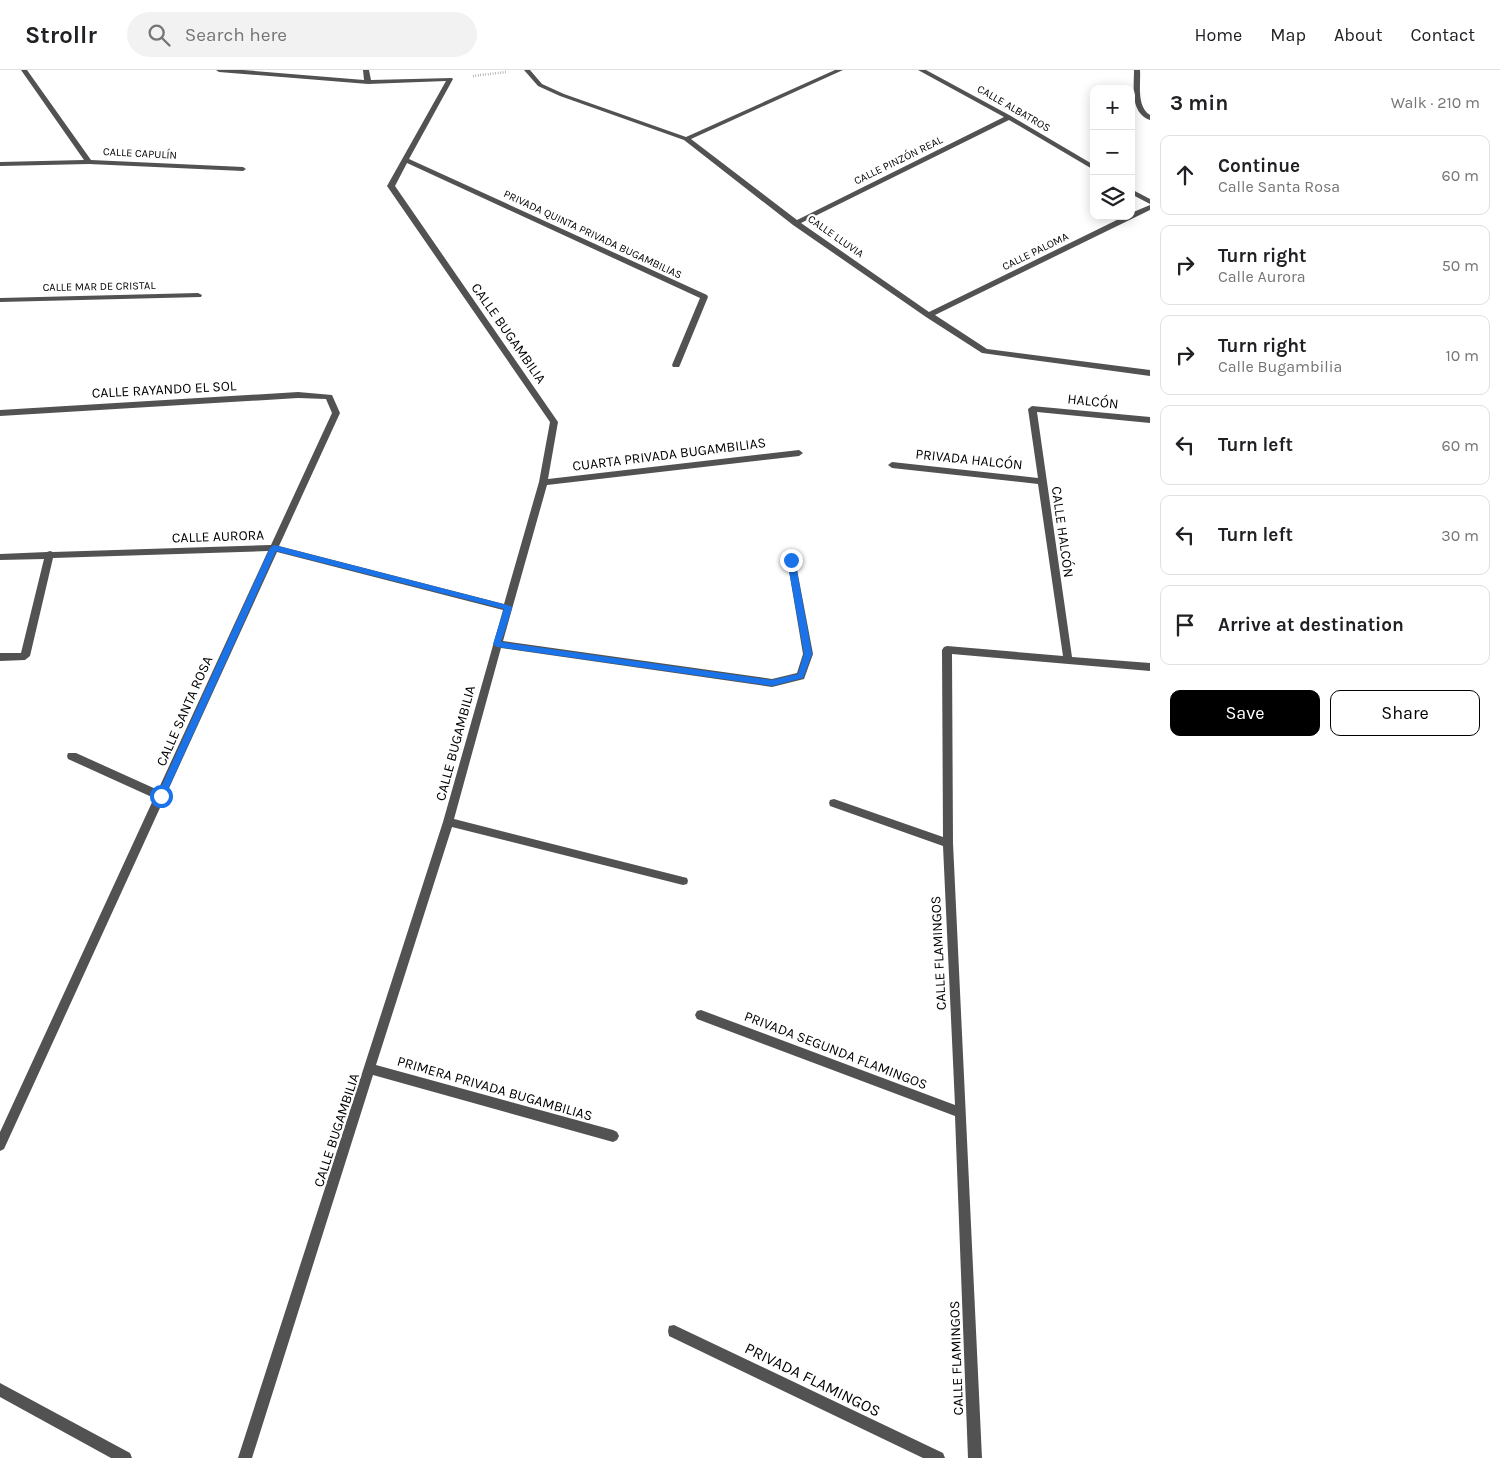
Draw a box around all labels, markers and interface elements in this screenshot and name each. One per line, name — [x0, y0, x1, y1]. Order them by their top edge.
search box — [127, 12, 477, 57]
text: Strollr — [25, 21, 97, 49]
icon: search — [145, 21, 173, 49]
text: Search here — [185, 24, 287, 46]
text: Home — [1194, 24, 1242, 46]
text: Map — [1270, 24, 1306, 46]
text: About — [1334, 24, 1383, 46]
text: Contact — [1411, 24, 1475, 46]
street label: CALLE ALBATROS — [975, 82, 1053, 135]
map controls — [1090, 85, 1135, 220]
button: + — [1090, 85, 1135, 130]
text: 3 min — [1170, 91, 1228, 115]
text: Walk · 210 m — [1391, 93, 1480, 112]
button: − — [1090, 130, 1135, 175]
street label: CALLE PINZÓN REAL — [851, 131, 945, 188]
street label: CALLE CAPULÍN — [103, 143, 177, 162]
text: Continue — [1218, 155, 1300, 177]
icon: ahead — [1171, 161, 1199, 189]
text: 60 m — [1442, 166, 1479, 185]
button: layers — [1090, 175, 1135, 220]
text: Calle Santa Rosa — [1218, 177, 1340, 196]
street label: PRIVADA QUINTA PRIVADA BUGAMBILIAS — [502, 187, 684, 282]
street label: CALLE LLUVIA — [805, 212, 867, 261]
street label: CALLE PALOMA — [1000, 230, 1071, 273]
text: Turn right — [1218, 245, 1307, 267]
icon: right — [1171, 251, 1199, 279]
text: 50 m — [1442, 256, 1479, 275]
text: Calle Aurora — [1218, 267, 1306, 286]
street label: CALLE MAR DE CRISTAL — [42, 279, 156, 294]
street label: CALLE BUGAMBILIA — [468, 280, 550, 387]
text: Turn right — [1218, 335, 1307, 357]
icon: right — [1171, 341, 1199, 369]
text: 10 m — [1445, 346, 1479, 365]
text: Calle Bugambilia — [1218, 357, 1342, 376]
street label: CALLE RAYANDO EL SOL — [91, 377, 237, 402]
street label: HALCÓN — [1067, 390, 1119, 413]
icon: left — [1171, 431, 1199, 459]
street label: CUARTA PRIVADA BUGAMBILIAS — [571, 434, 767, 475]
text: Turn left — [1218, 434, 1293, 456]
text: 60 m — [1442, 436, 1479, 455]
street label: PRIVADA HALCÓN — [915, 445, 1023, 474]
street label: CALLE HALCÓN — [1048, 485, 1077, 579]
icon: left — [1171, 521, 1199, 549]
text: Turn left — [1218, 524, 1293, 546]
street label: CALLE AURORA — [172, 526, 264, 547]
text: 30 m — [1441, 526, 1479, 545]
route end — [780, 549, 803, 572]
icon: arrive — [1171, 611, 1199, 639]
text: Arrive at destination — [1218, 614, 1404, 636]
street label: CALLE SANTA ROSA — [153, 653, 216, 769]
street label: CALLE BUGAMBILIA — [432, 684, 479, 803]
button: Save — [1170, 690, 1320, 736]
button: Share — [1330, 690, 1480, 736]
route start — [150, 785, 173, 808]
street label: CALLE FLAMINGOS — [927, 895, 950, 1011]
street label: PRIVADA SEGUNDA FLAMINGOS — [742, 1008, 930, 1093]
street label: PRIMERA PRIVADA BUGAMBILIAS — [395, 1052, 595, 1125]
street label: CALLE BUGAMBILIA — [310, 1071, 363, 1189]
street label: CALLE FLAMINGOS — [946, 1300, 967, 1416]
street label: PRIVADA FLAMINGOS — [742, 1338, 884, 1421]

